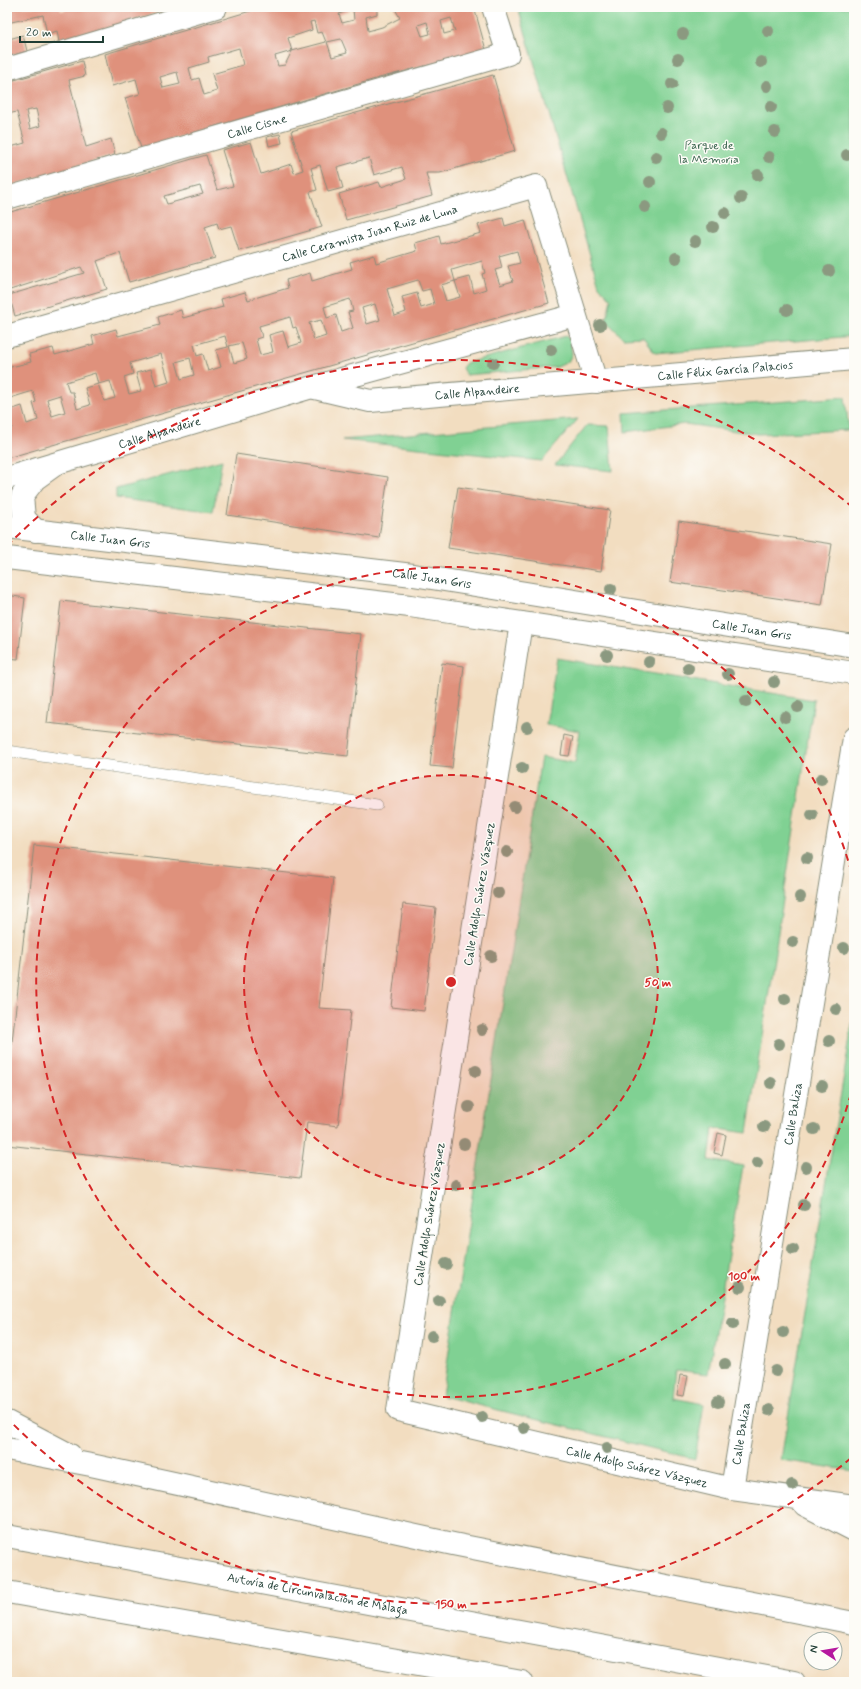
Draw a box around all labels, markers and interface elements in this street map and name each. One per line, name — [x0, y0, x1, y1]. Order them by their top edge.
scale bar — [20, 18, 103, 44]
text: 20 m — [26, 25, 52, 41]
street label: Calle Cisne — [225, 111, 289, 143]
park label: Parque de la Memoria — [679, 138, 739, 168]
street label: Calle Ceramista Juan Ruiz de Luna — [280, 202, 460, 267]
street label: Calle Félix García Palacios — [657, 357, 794, 385]
street label: Calle Alpandeire — [434, 381, 520, 404]
street label: Calle Alpandeire — [117, 414, 203, 453]
street label: Calle Juan Gris — [69, 528, 151, 553]
street label: Calle Juan Gris — [391, 566, 473, 593]
street label: Calle Juan Gris — [711, 616, 793, 645]
street label: Calle Adolfo Suárez Vázquez — [461, 821, 500, 967]
centre of rings — [444, 975, 458, 989]
text: 50 m — [645, 975, 672, 991]
street label: Calle Baliza — [781, 1082, 807, 1146]
street label: Calle Adolfo Suárez Vázquez — [411, 1141, 450, 1287]
text: 100 m — [728, 1269, 761, 1285]
street label: Calle Baliza — [729, 1401, 755, 1466]
street label: Calle Adolfo Suárez Vázquez — [564, 1443, 709, 1492]
street label: Autovía de Circunvalación de Málaga — [226, 1570, 409, 1619]
text: 150 m — [435, 1597, 467, 1613]
north arrow — [803, 1631, 843, 1671]
text: N — [807, 1644, 822, 1654]

